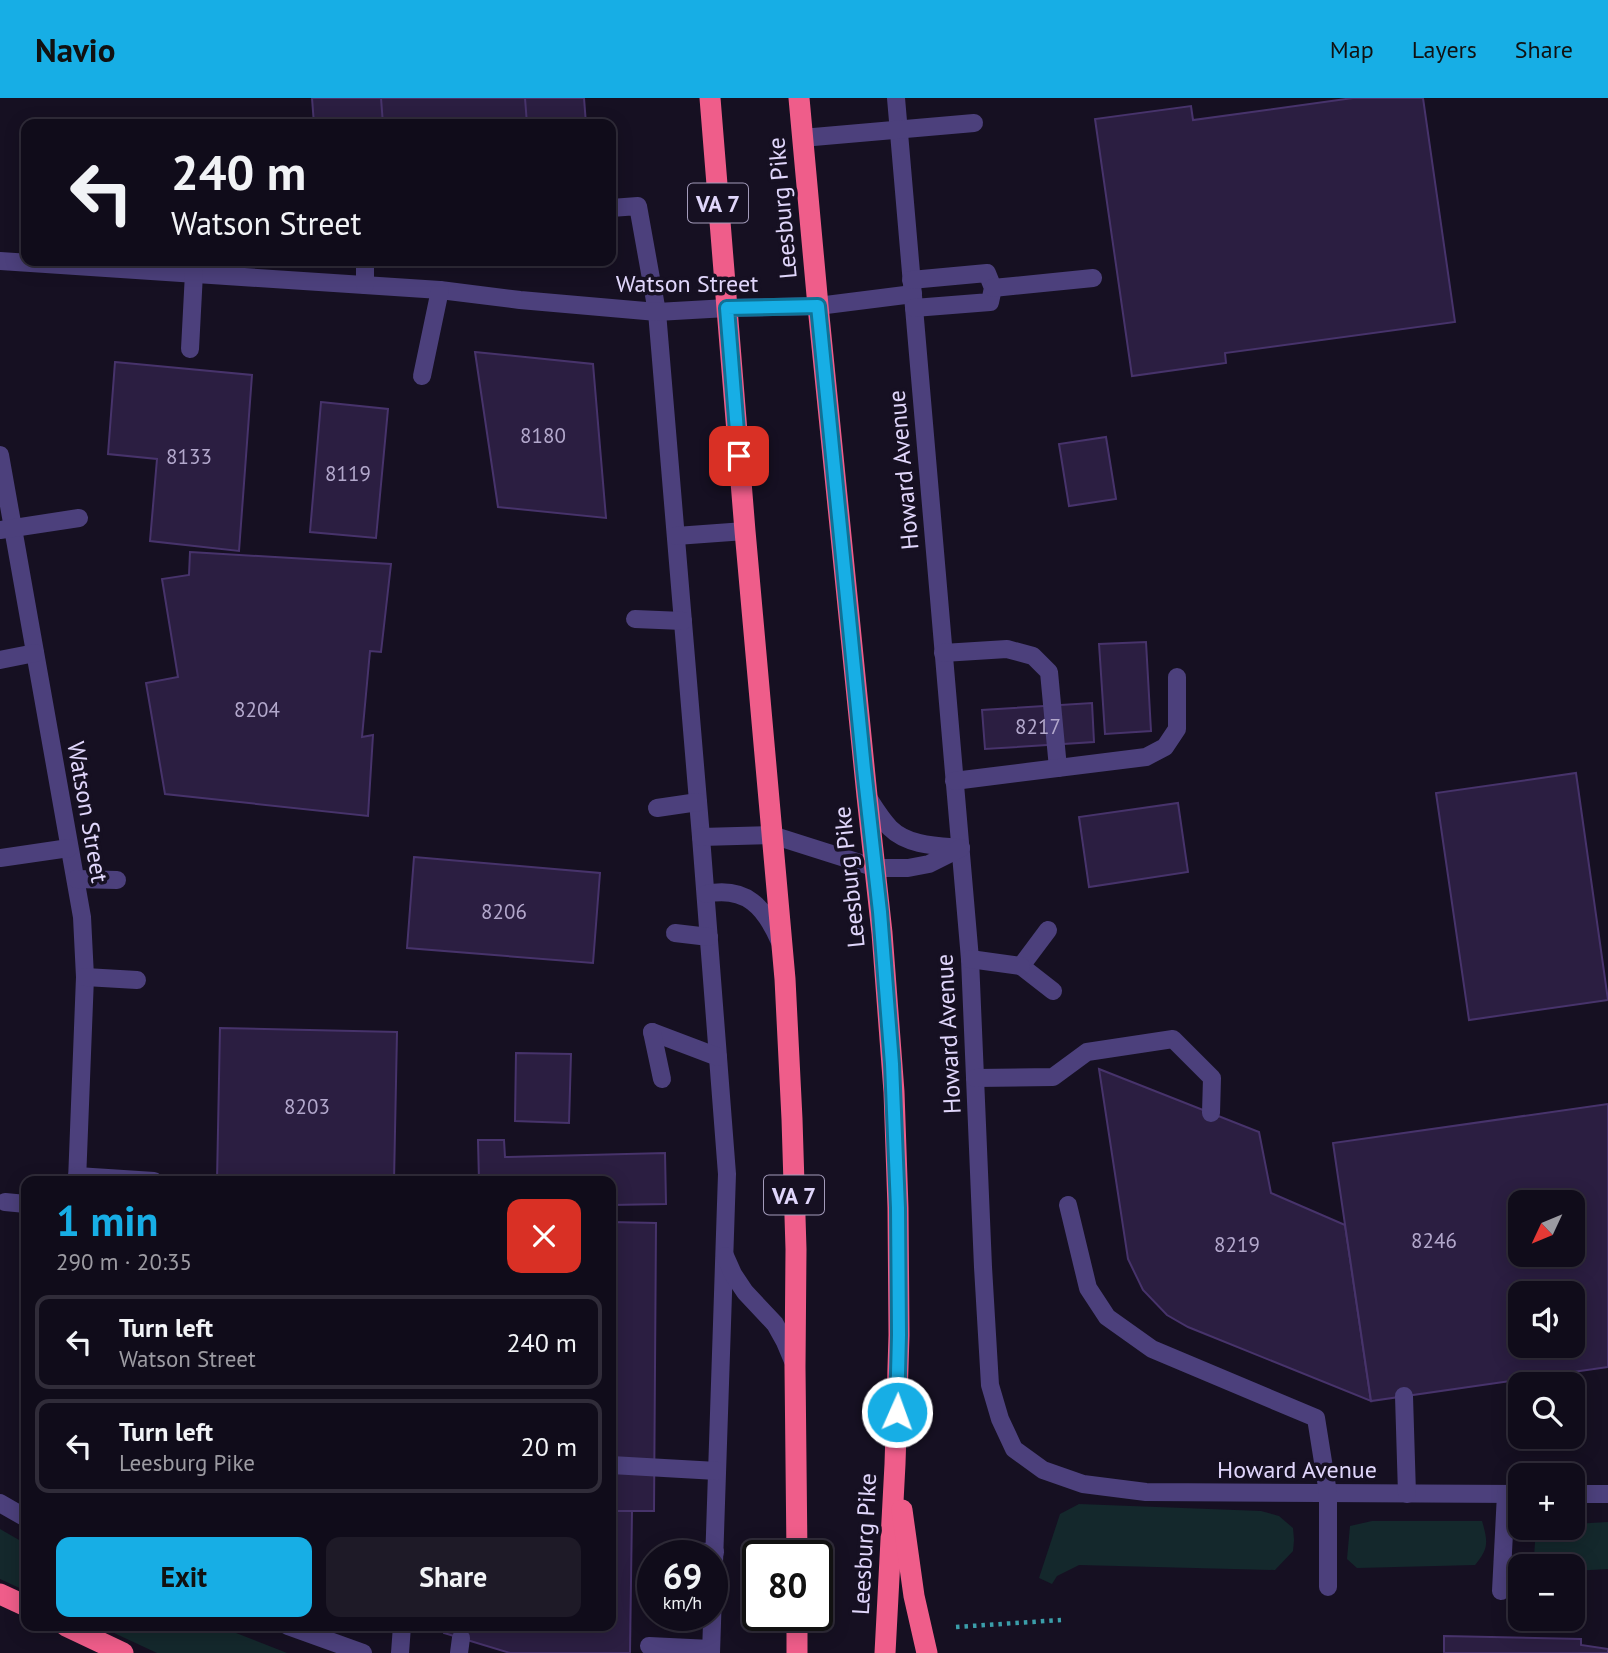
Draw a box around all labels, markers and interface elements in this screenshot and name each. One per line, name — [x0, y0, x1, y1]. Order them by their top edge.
text: Navio — [35, 28, 115, 71]
text: Map — [1330, 34, 1374, 65]
text: Layers — [1412, 34, 1477, 65]
text: Share — [1515, 34, 1573, 65]
street label: Leesburg Pike — [760, 136, 804, 280]
text: 240 m — [171, 140, 306, 204]
icon: left — [56, 147, 147, 238]
road number: VA 7 — [688, 184, 748, 222]
text: Watson Street — [171, 202, 361, 244]
street label: Watson Street — [616, 268, 758, 299]
street label: Howard Avenue — [881, 389, 925, 551]
house number: 8180 — [520, 422, 566, 449]
pin — [709, 426, 769, 486]
icon: arrive — [720, 437, 758, 475]
house number: 8133 — [166, 443, 212, 470]
house number: 8119 — [325, 460, 371, 487]
house number: 8204 — [234, 696, 280, 723]
house number: 8217 — [1015, 713, 1061, 740]
street label: Watson Street — [60, 739, 116, 885]
street label: Leesburg Pike — [826, 805, 872, 949]
house number: 8206 — [481, 898, 527, 925]
street label: Howard Avenue — [928, 953, 968, 1115]
house number: 8203 — [284, 1093, 330, 1120]
road number: VA 7 — [764, 1176, 824, 1214]
north arrow — [1508, 1190, 1586, 1267]
map controls — [1508, 1190, 1585, 1631]
text: 1 min — [56, 1193, 158, 1248]
button: close — [507, 1199, 581, 1273]
house number: 8246 — [1411, 1227, 1457, 1254]
house number: 8219 — [1214, 1231, 1260, 1258]
text: 290 m · 20:35 — [56, 1247, 192, 1276]
button: sound — [1508, 1281, 1585, 1358]
text: Turn left — [119, 1311, 213, 1344]
icon: left — [60, 1323, 98, 1361]
text: 240 m — [506, 1326, 577, 1359]
text: Watson Street — [119, 1344, 256, 1373]
button: search — [1508, 1372, 1585, 1449]
position arrow — [860, 1375, 934, 1449]
text: Turn left — [119, 1415, 213, 1448]
icon: left — [60, 1427, 98, 1465]
text: 20 m — [521, 1430, 577, 1463]
text: Leesburg Pike — [119, 1448, 255, 1477]
street label: Howard Avenue — [1217, 1454, 1377, 1485]
button: + — [1508, 1463, 1585, 1540]
street label: Leesburg Pike — [845, 1472, 883, 1616]
button: Exit — [56, 1537, 312, 1617]
button: Share — [326, 1537, 581, 1617]
speed limit sign: 80 — [742, 1540, 833, 1631]
text: 69 — [663, 1553, 702, 1599]
button: − — [1508, 1554, 1585, 1631]
text: km/h — [663, 1591, 702, 1614]

